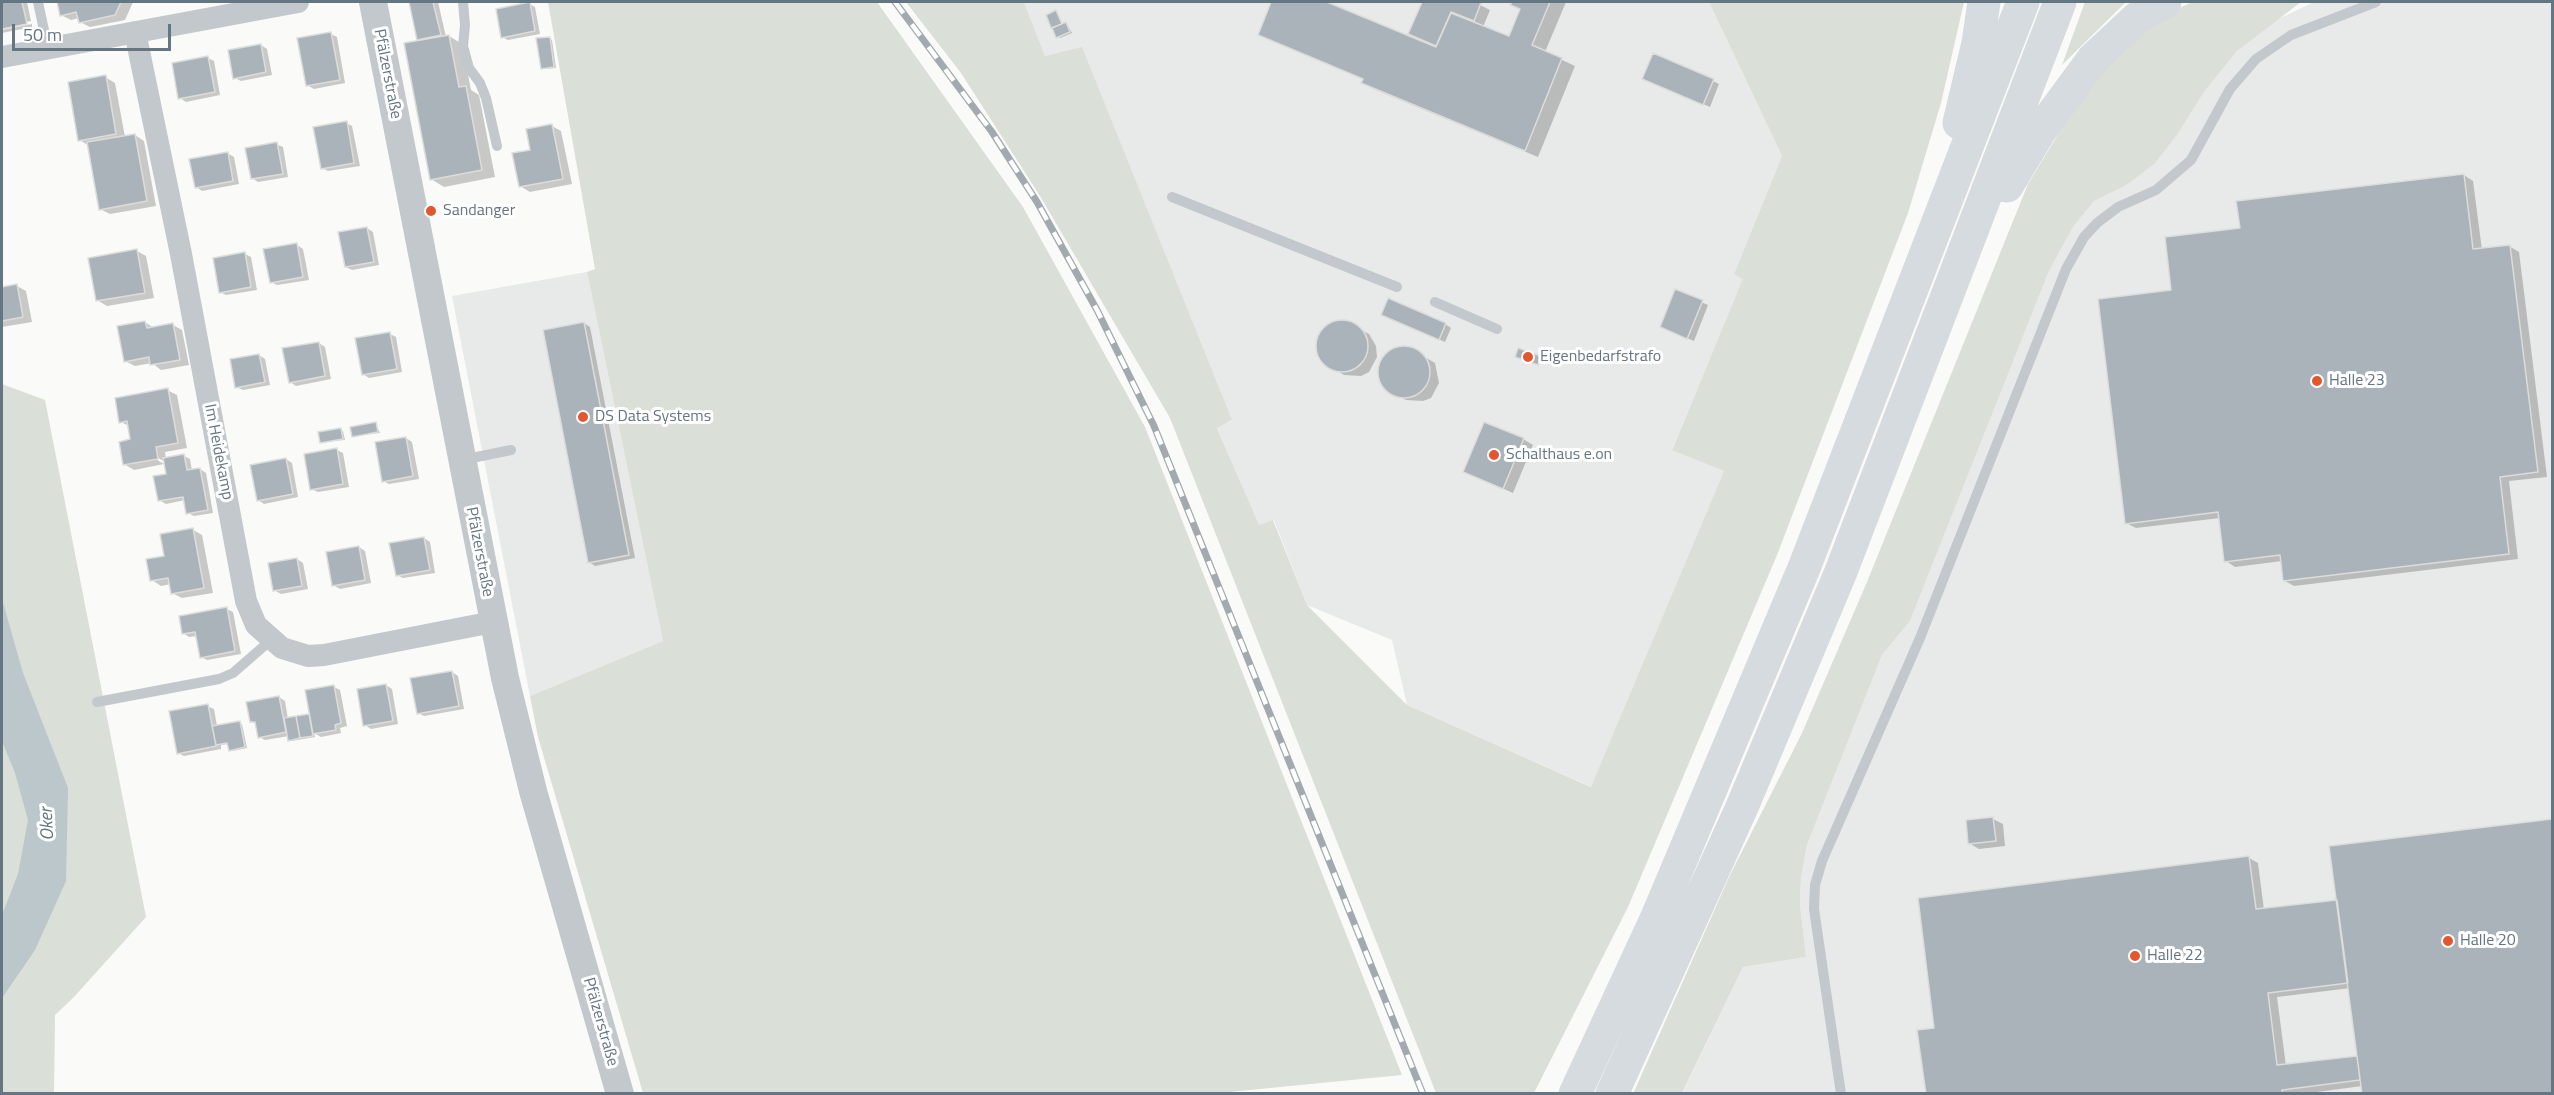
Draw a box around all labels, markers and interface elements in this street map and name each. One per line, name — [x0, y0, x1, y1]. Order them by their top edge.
scale bar — [15, 12, 174, 50]
text: 50 m — [23, 21, 62, 48]
street label: Pfälzerstraße — [369, 27, 405, 121]
place label: Sandanger — [443, 201, 515, 221]
marker: Sandanger — [424, 204, 438, 218]
place label: Eigenbedarfstrafo — [1540, 347, 1661, 367]
marker: Eigenbedarfstrafo — [1521, 350, 1535, 364]
place label: Halle 23 — [2329, 371, 2385, 391]
marker: Halle 23 — [2310, 374, 2324, 388]
street label: Im Heidekamp — [199, 403, 237, 501]
place label: DS Data Systems — [595, 407, 711, 427]
marker: DS Data Systems — [576, 410, 590, 424]
place label: Schalthaus e.on — [1506, 445, 1612, 465]
marker: Schalthaus e.on — [1487, 448, 1501, 462]
street label: Pfälzerstraße — [461, 505, 497, 599]
water label: Oker — [36, 807, 60, 841]
place label: Halle 20 — [2460, 931, 2516, 951]
marker: Halle 20 — [2441, 934, 2455, 948]
place label: Halle 22 — [2147, 946, 2203, 966]
marker: Halle 22 — [2128, 949, 2142, 963]
street label: Pfälzerstraße — [578, 976, 622, 1068]

